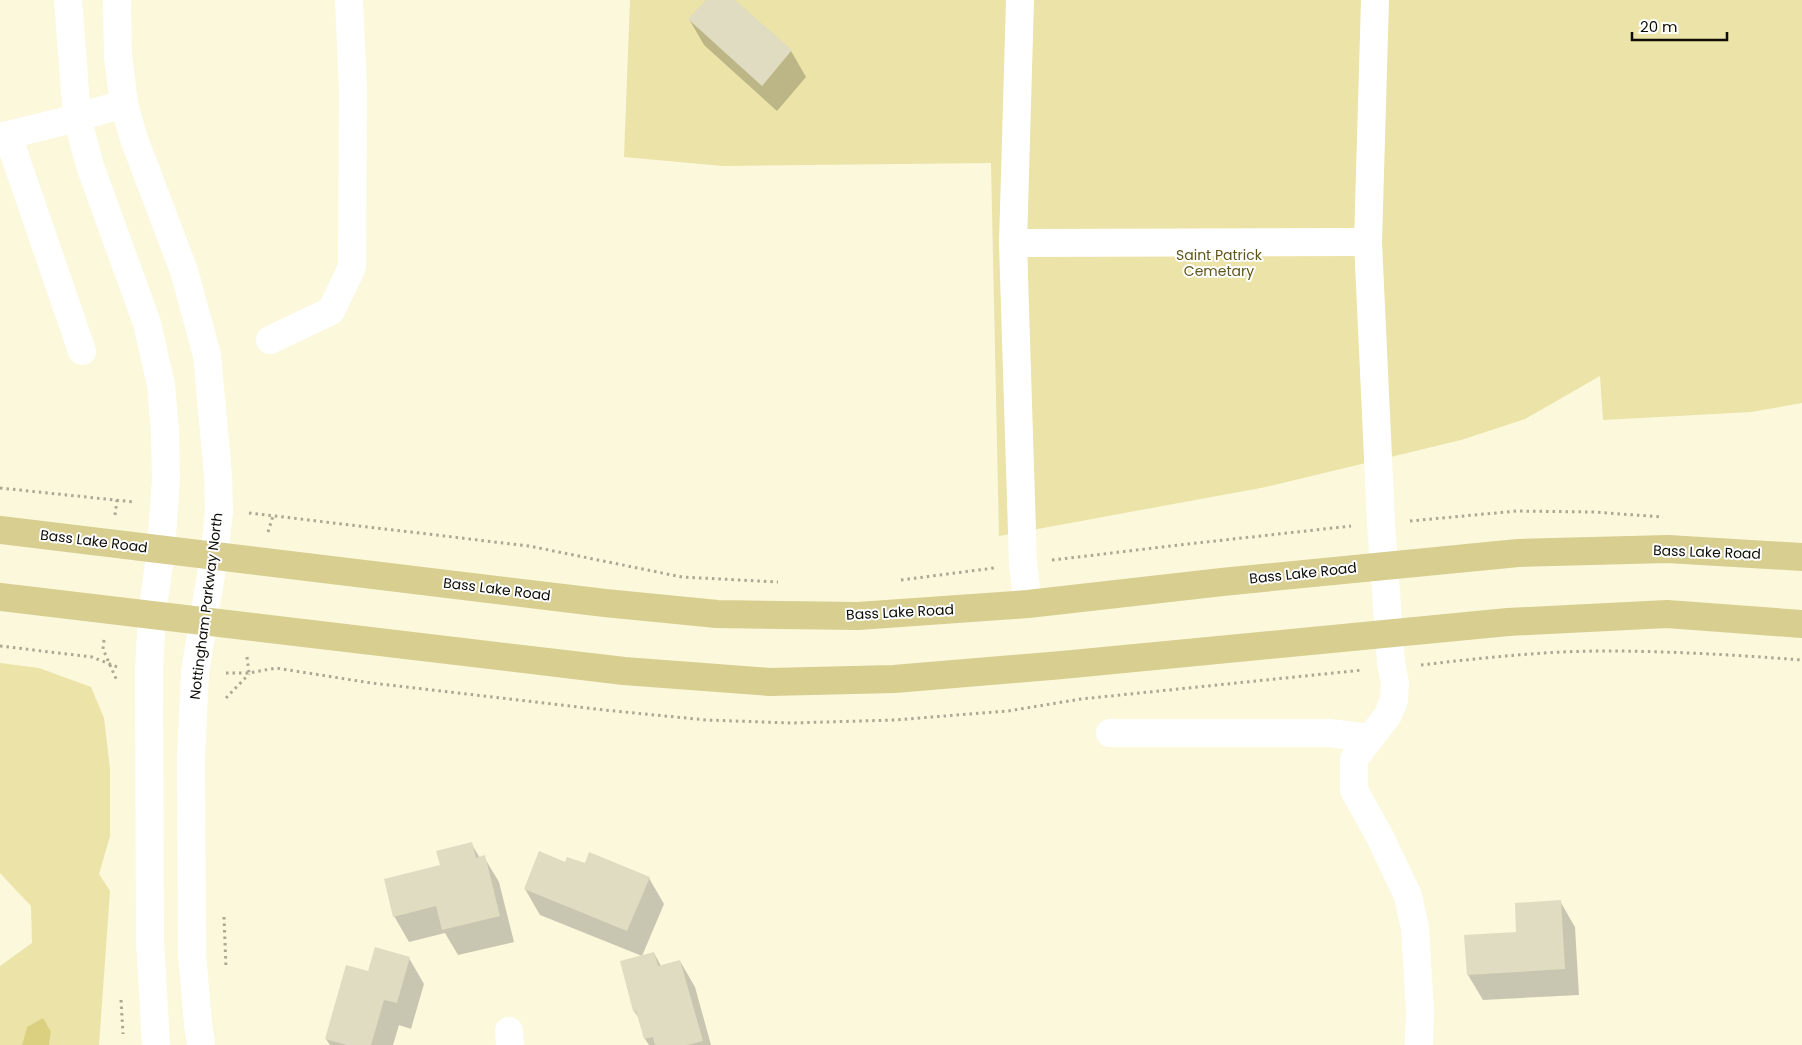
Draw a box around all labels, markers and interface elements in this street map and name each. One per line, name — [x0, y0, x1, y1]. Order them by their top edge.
scale bar — [1632, 10, 1727, 42]
text: 20 m — [1640, 16, 1678, 37]
park label: Saint Patrick Cemetary — [1176, 245, 1263, 281]
street label: Nottingham Parkway North — [185, 511, 227, 701]
street label: Bass Lake Road — [39, 524, 149, 558]
street label: Bass Lake Road — [1653, 540, 1761, 564]
street label: Bass Lake Road — [1248, 557, 1358, 589]
street label: Bass Lake Road — [442, 572, 552, 606]
street label: Bass Lake Road — [846, 599, 954, 625]

